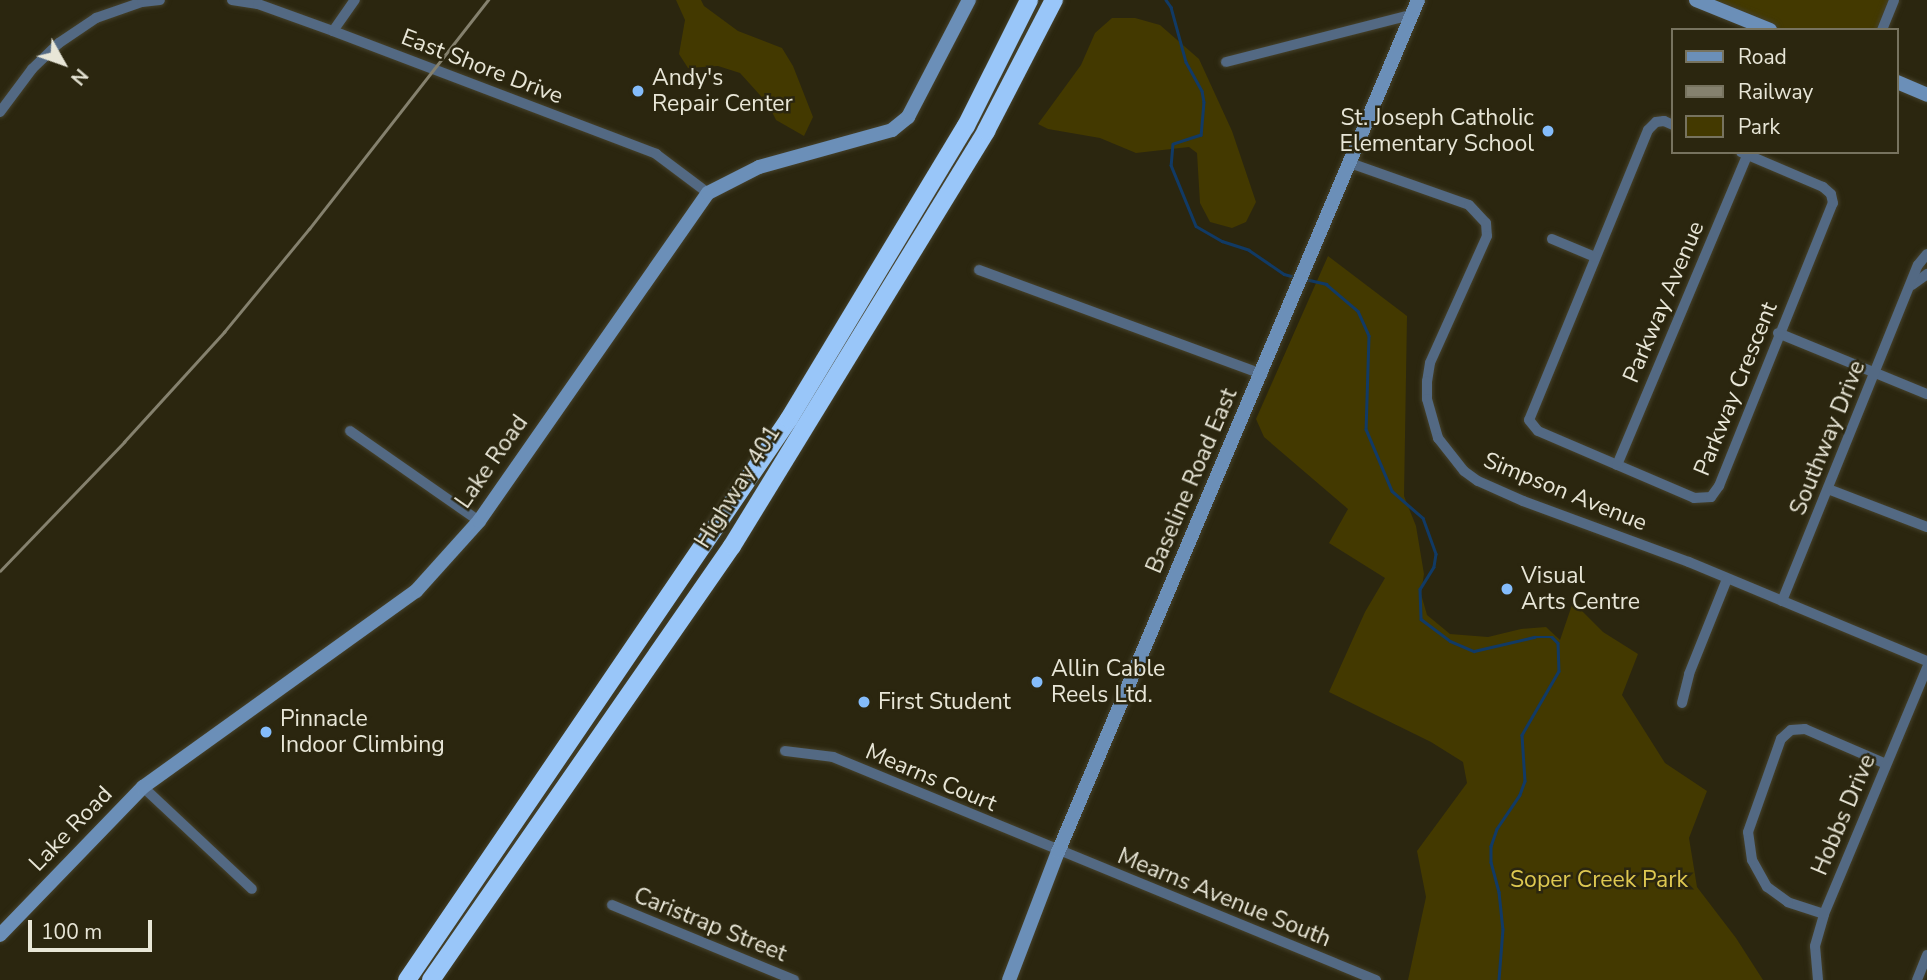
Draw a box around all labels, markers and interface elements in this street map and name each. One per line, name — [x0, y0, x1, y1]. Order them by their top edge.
street label: East Shore Drive — [397, 23, 567, 111]
north arrow — [28, 28, 98, 98]
legend — [1672, 28, 1899, 154]
text: Road — [1738, 43, 1787, 71]
text: N — [65, 63, 94, 90]
place label: Andy's Repair Center — [652, 64, 793, 118]
text: Railway — [1738, 78, 1813, 106]
marker: Andy's Repair Center — [630, 83, 646, 99]
place label: St. Joseph Catholic Elementary School — [1340, 104, 1534, 158]
text: Park — [1738, 113, 1780, 141]
marker: St. Joseph Catholic Elementary School — [1540, 123, 1556, 139]
street label: Parkway Avenue — [1618, 217, 1710, 387]
street label: Parkway Crescent — [1689, 298, 1783, 480]
street label: Southway Drive — [1784, 357, 1872, 519]
street label: Baseline Road East — [1141, 384, 1243, 578]
street label: Lake Road — [450, 410, 534, 514]
street label: Highway 401 — [689, 420, 787, 554]
street label: Simpson Avenue — [1479, 447, 1651, 537]
place label: Visual Arts Centre — [1521, 562, 1640, 616]
marker: Visual Arts Centre — [1499, 581, 1515, 597]
place label: Allin Cable Reels Ltd. — [1051, 655, 1165, 709]
marker: Allin Cable Reels Ltd. — [1029, 674, 1045, 690]
place label: First Student — [878, 688, 1011, 716]
marker: First Student — [856, 694, 872, 710]
place label: Pinnacle Indoor Climbing — [280, 705, 445, 759]
marker: Pinnacle Indoor Climbing — [258, 724, 274, 740]
street label: Mearns Court — [861, 738, 1001, 818]
street label: Hobbs Drive — [1806, 750, 1882, 880]
street label: Lake Road — [24, 781, 118, 877]
street label: Mearns Avenue South — [1113, 843, 1335, 953]
park label: Soper Creek Park — [1510, 866, 1688, 894]
street label: Caristrap Street — [630, 882, 790, 968]
scale bar — [32, 906, 156, 950]
text: 100 m — [41, 918, 102, 946]

